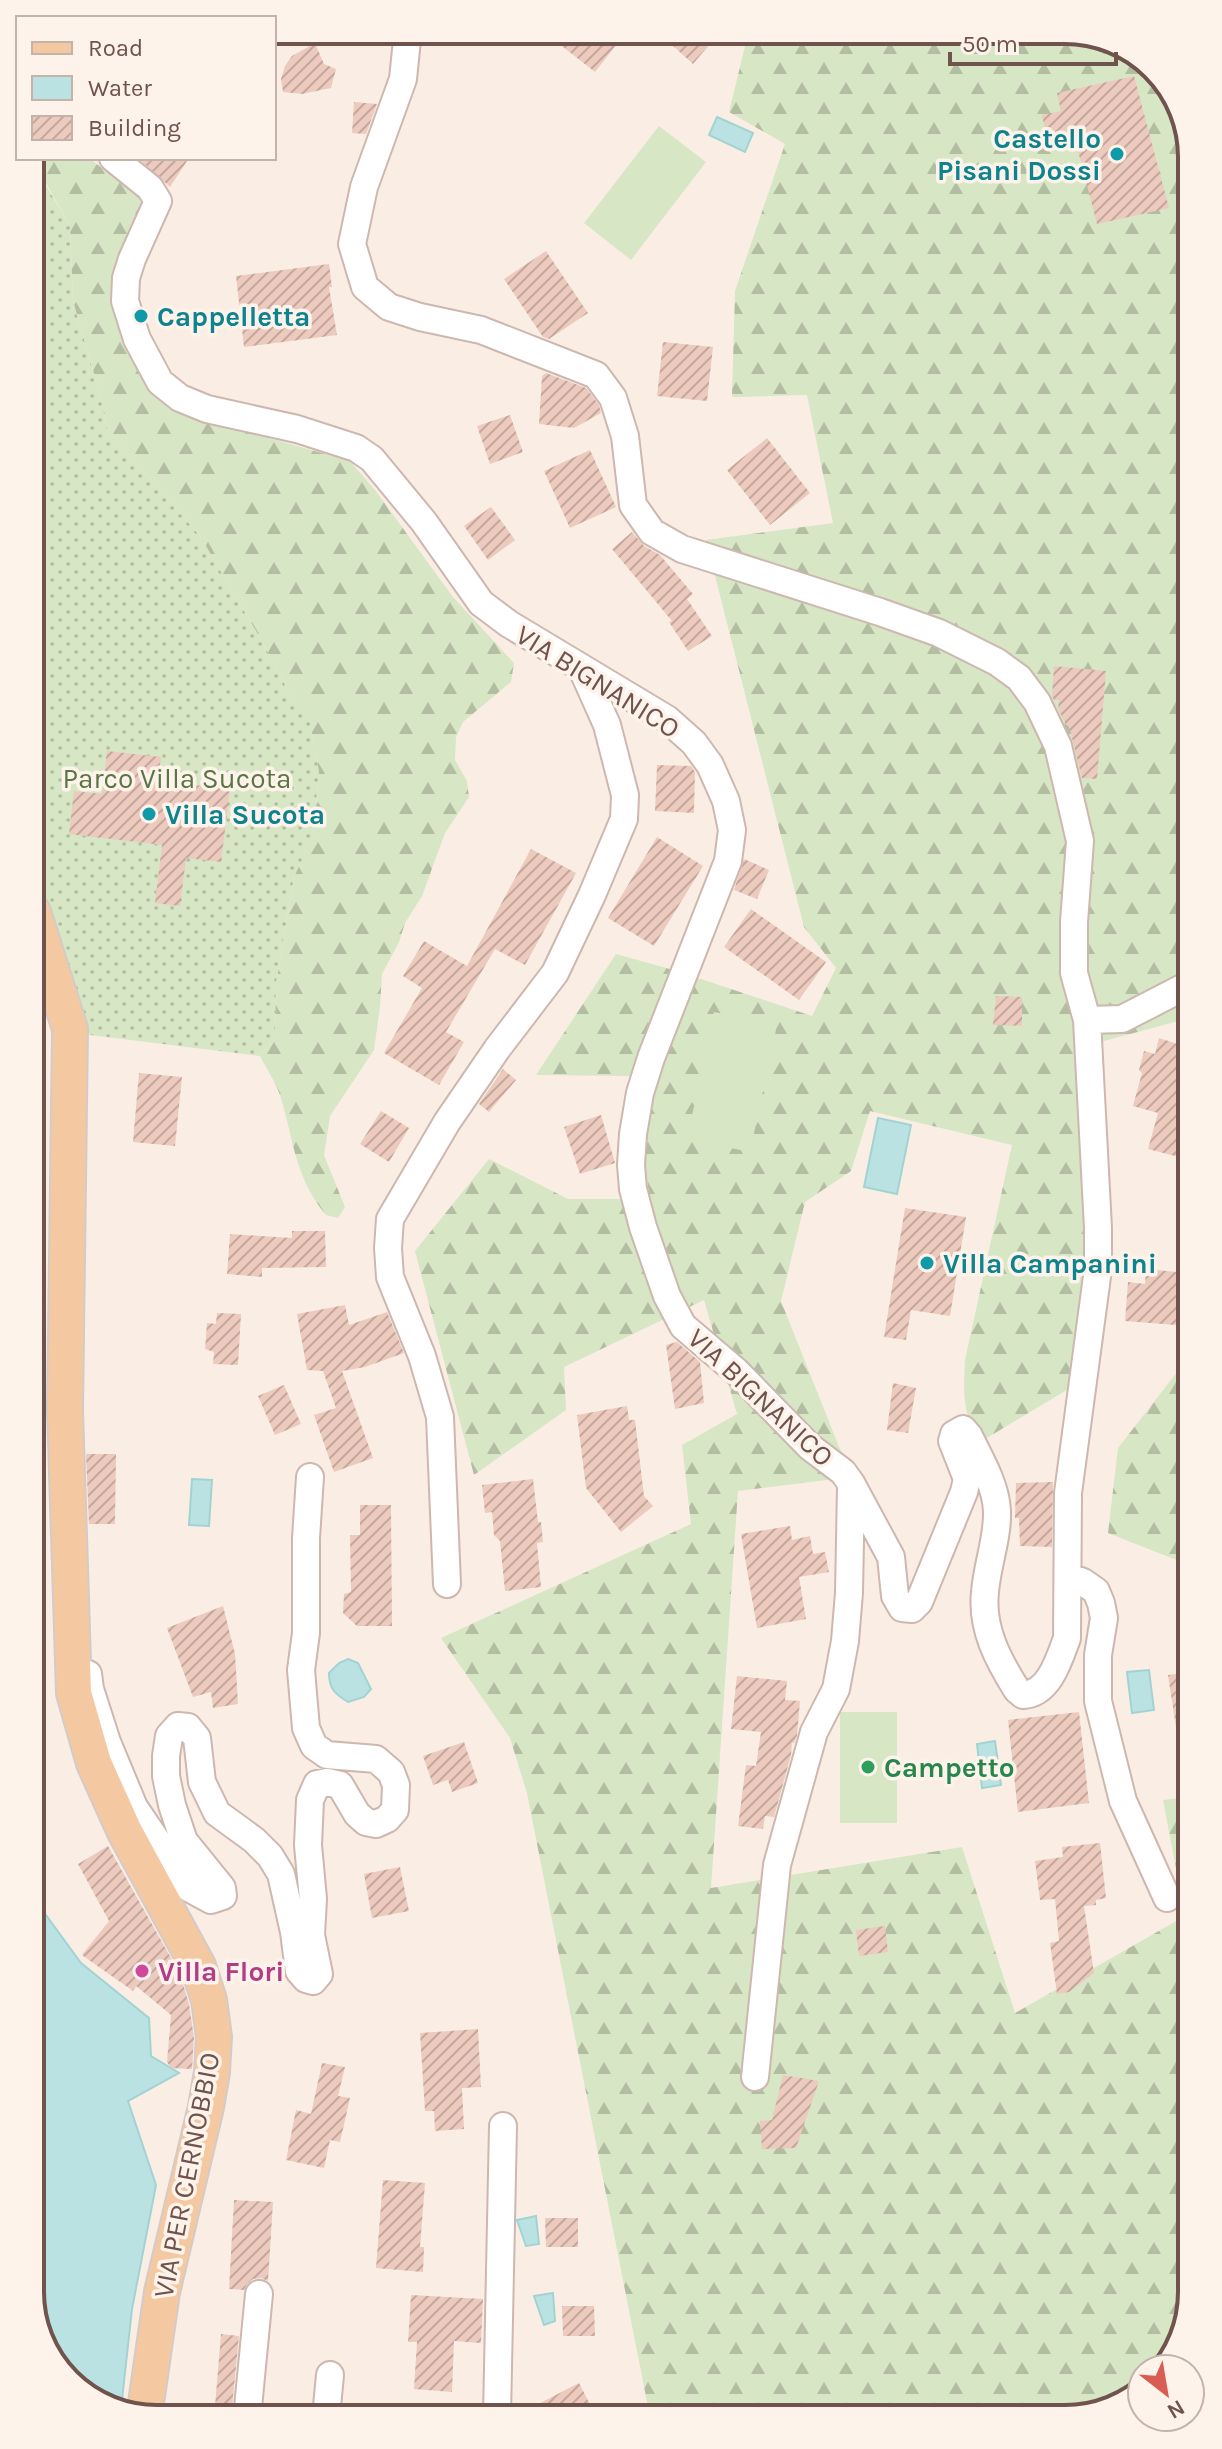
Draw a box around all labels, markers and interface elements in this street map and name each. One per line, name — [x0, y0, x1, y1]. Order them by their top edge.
legend — [16, 16, 276, 160]
scale bar — [950, 16, 1116, 66]
text: 50 m — [962, 30, 1018, 58]
text: Road — [88, 34, 143, 62]
text: Water — [88, 74, 152, 102]
text: Building — [88, 114, 181, 142]
place label: Castello Pisani Dossi — [937, 122, 1101, 187]
marker: Castello Pisani Dossi — [1108, 145, 1126, 163]
place label: Cappelletta — [157, 300, 310, 333]
marker: Cappelletta — [132, 307, 150, 325]
street label: VIA BIGNANICO — [510, 618, 686, 745]
park label: Parco Villa Sucota — [63, 762, 291, 795]
place label: Villa Sucota — [165, 798, 325, 831]
marker: Villa Sucota — [140, 805, 158, 823]
place label: Villa Campanini — [943, 1247, 1157, 1280]
marker: Villa Campanini — [918, 1254, 936, 1272]
street label: VIA BIGNANICO — [681, 1322, 840, 1473]
place label: Campetto — [884, 1751, 1015, 1784]
marker: Campetto — [859, 1758, 877, 1776]
place label: Villa Flori — [158, 1955, 284, 1988]
marker: Villa Flori — [133, 1962, 151, 1980]
street label: VIA PER CERNOBBIO — [147, 2050, 226, 2301]
north arrow — [1126, 2353, 1206, 2433]
text: N — [1162, 2394, 1189, 2424]

